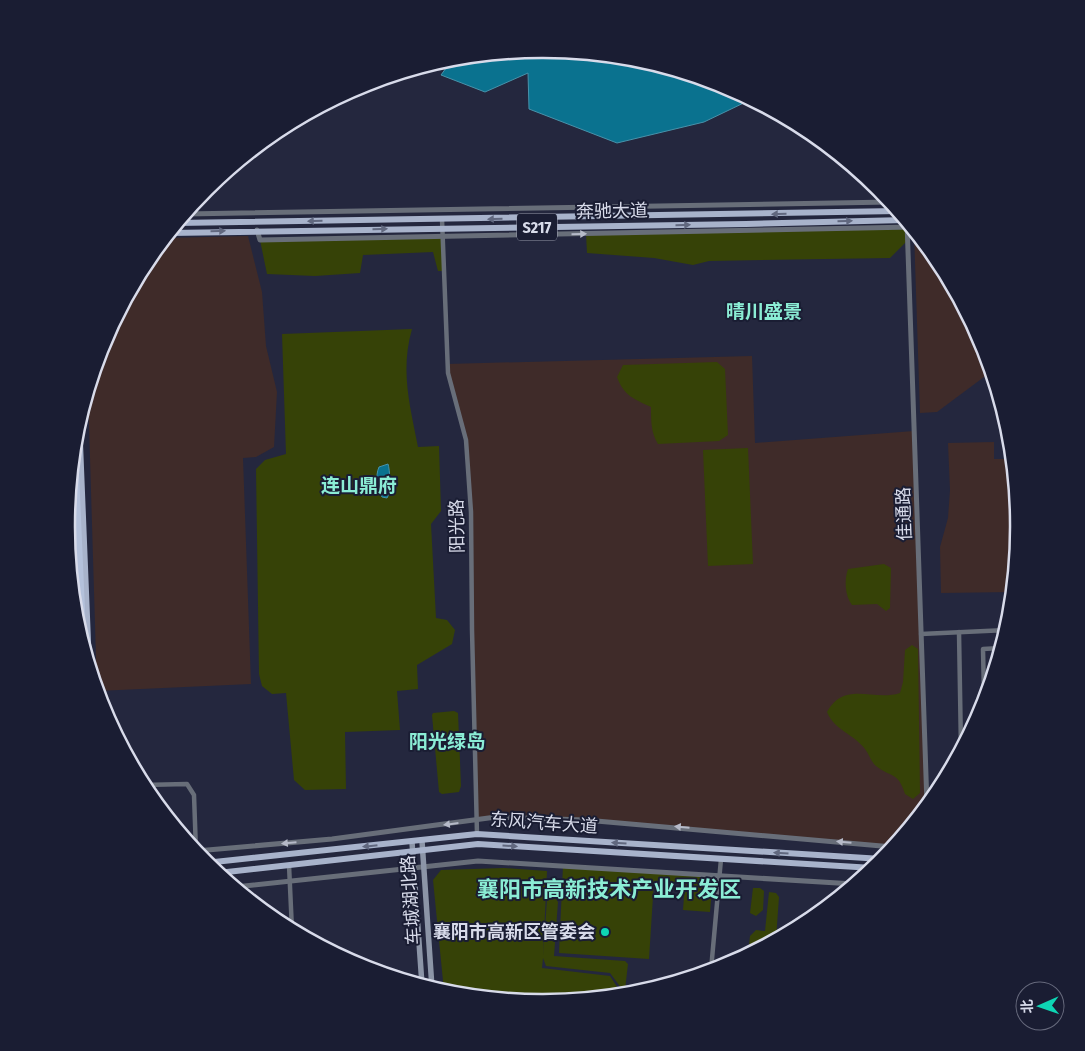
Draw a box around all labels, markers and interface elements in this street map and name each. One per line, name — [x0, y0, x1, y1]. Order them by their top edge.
street label: 奔驰大道 — [576, 199, 648, 223]
one-way arrow — [771, 210, 787, 218]
road number: S217 — [517, 213, 557, 240]
one-way arrow — [486, 215, 502, 223]
one-way arrow — [306, 217, 322, 225]
one-way arrow — [838, 217, 854, 225]
one-way arrow — [675, 221, 691, 229]
one-way arrow — [373, 225, 389, 233]
one-way arrow — [210, 227, 226, 235]
one-way arrow — [571, 230, 587, 238]
district label: 晴川盛景 — [726, 300, 802, 323]
district label: 连山鼎府 — [321, 474, 397, 497]
street label: 佳通路 — [892, 487, 916, 541]
street label: 阳光路 — [446, 499, 468, 553]
district label: 阳光绿岛 — [409, 730, 485, 753]
street label: 东风汽车大道 — [489, 808, 599, 838]
one-way arrow — [442, 820, 458, 828]
one-way arrow — [674, 823, 690, 831]
one-way arrow — [836, 838, 852, 846]
one-way arrow — [281, 839, 297, 847]
one-way arrow — [611, 839, 627, 847]
one-way arrow — [362, 842, 378, 850]
one-way arrow — [502, 843, 518, 851]
one-way arrow — [773, 849, 789, 857]
street label: 车城湖北路 — [397, 854, 425, 946]
district label: 襄阳市高新技术产业开发区 — [477, 876, 741, 903]
place label: 襄阳市高新区管委会 — [433, 921, 595, 943]
marker: 襄阳市高新区管委会 — [599, 926, 611, 938]
north arrow — [1015, 981, 1065, 1031]
text: 北 — [1019, 999, 1036, 1014]

